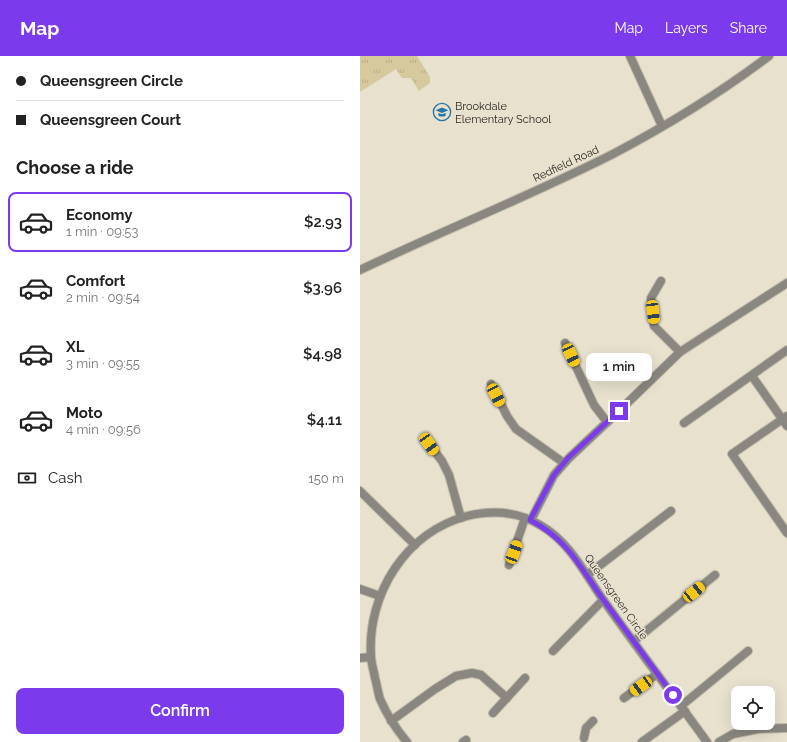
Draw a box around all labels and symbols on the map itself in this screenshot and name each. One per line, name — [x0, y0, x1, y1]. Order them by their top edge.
place label: Brookdale Elementary School — [455, 100, 551, 126]
school or university icon: Brookdale Elementary School — [432, 102, 452, 122]
street label: Redfield Road — [531, 143, 601, 185]
car — [646, 299, 660, 325]
car — [560, 342, 582, 368]
callout: 1 min — [586, 353, 652, 381]
car — [485, 382, 507, 408]
route end — [610, 402, 628, 420]
car — [417, 431, 441, 457]
car — [504, 539, 524, 565]
street label: Queensgreen Circle — [582, 552, 651, 643]
car — [681, 580, 707, 604]
car — [628, 674, 654, 698]
route start — [664, 686, 682, 704]

